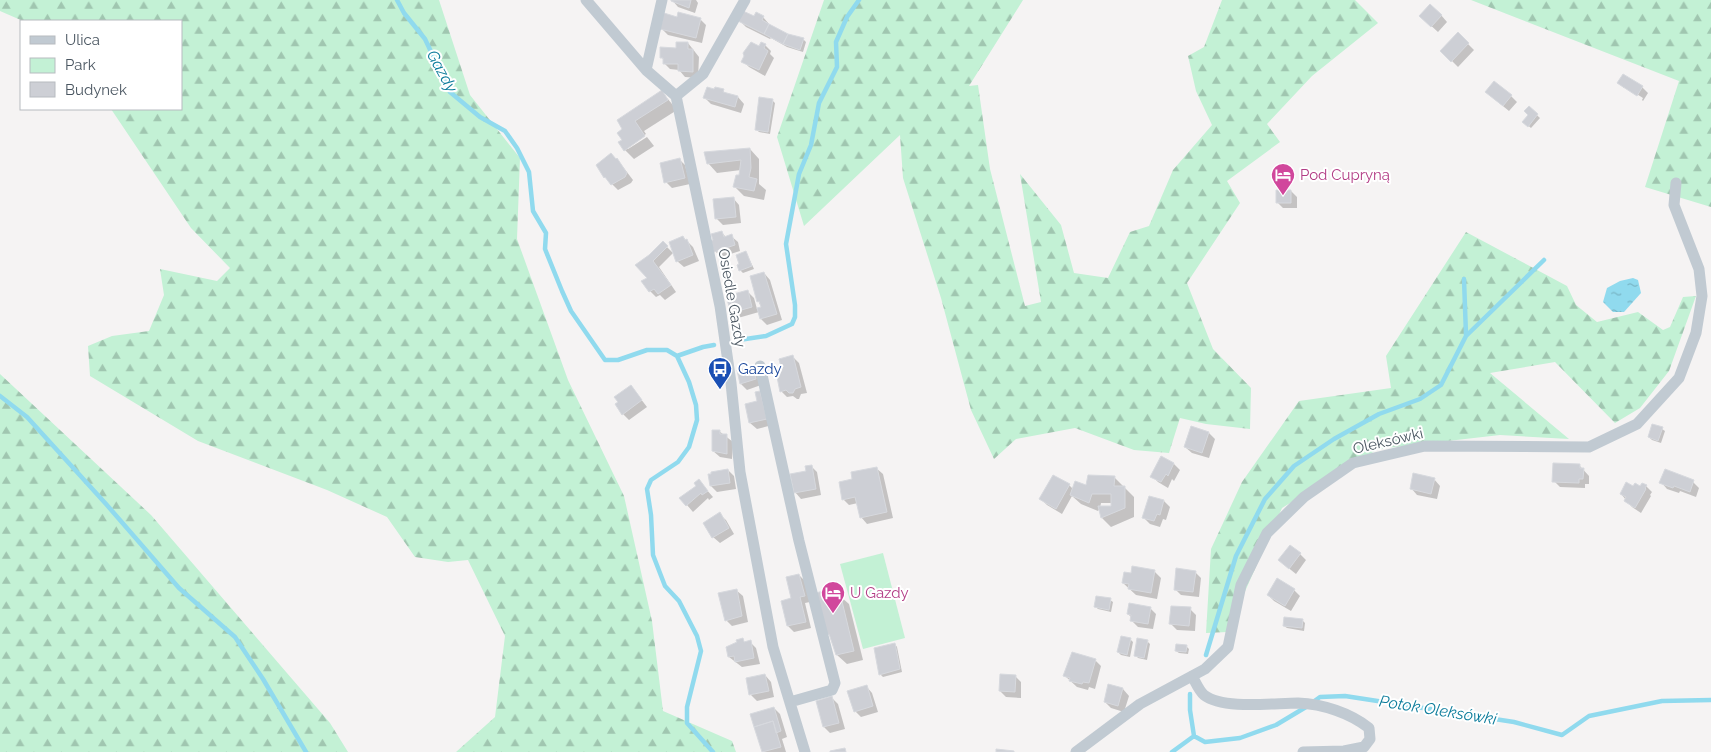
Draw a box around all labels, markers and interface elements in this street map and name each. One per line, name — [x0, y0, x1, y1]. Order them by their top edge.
legend — [20, 20, 182, 110]
text: Ulica — [65, 31, 100, 49]
water label: Gazdy — [423, 47, 462, 96]
text: Park — [65, 56, 96, 74]
text: Budynek — [65, 81, 127, 99]
hotel icon: Pod Cupryną — [1270, 162, 1296, 196]
place label: Pod Cupryną — [1300, 166, 1390, 184]
street label: Osiedle Gazdy — [714, 247, 750, 349]
bus stop icon: Gazdy — [707, 356, 733, 390]
place label: Gazdy — [738, 360, 782, 378]
street label: Oleksówki — [1351, 424, 1425, 458]
hotel icon: U Gazdy — [820, 580, 846, 614]
place label: U Gazdy — [850, 584, 909, 602]
water label: Potok Oleksówki — [1378, 691, 1499, 729]

